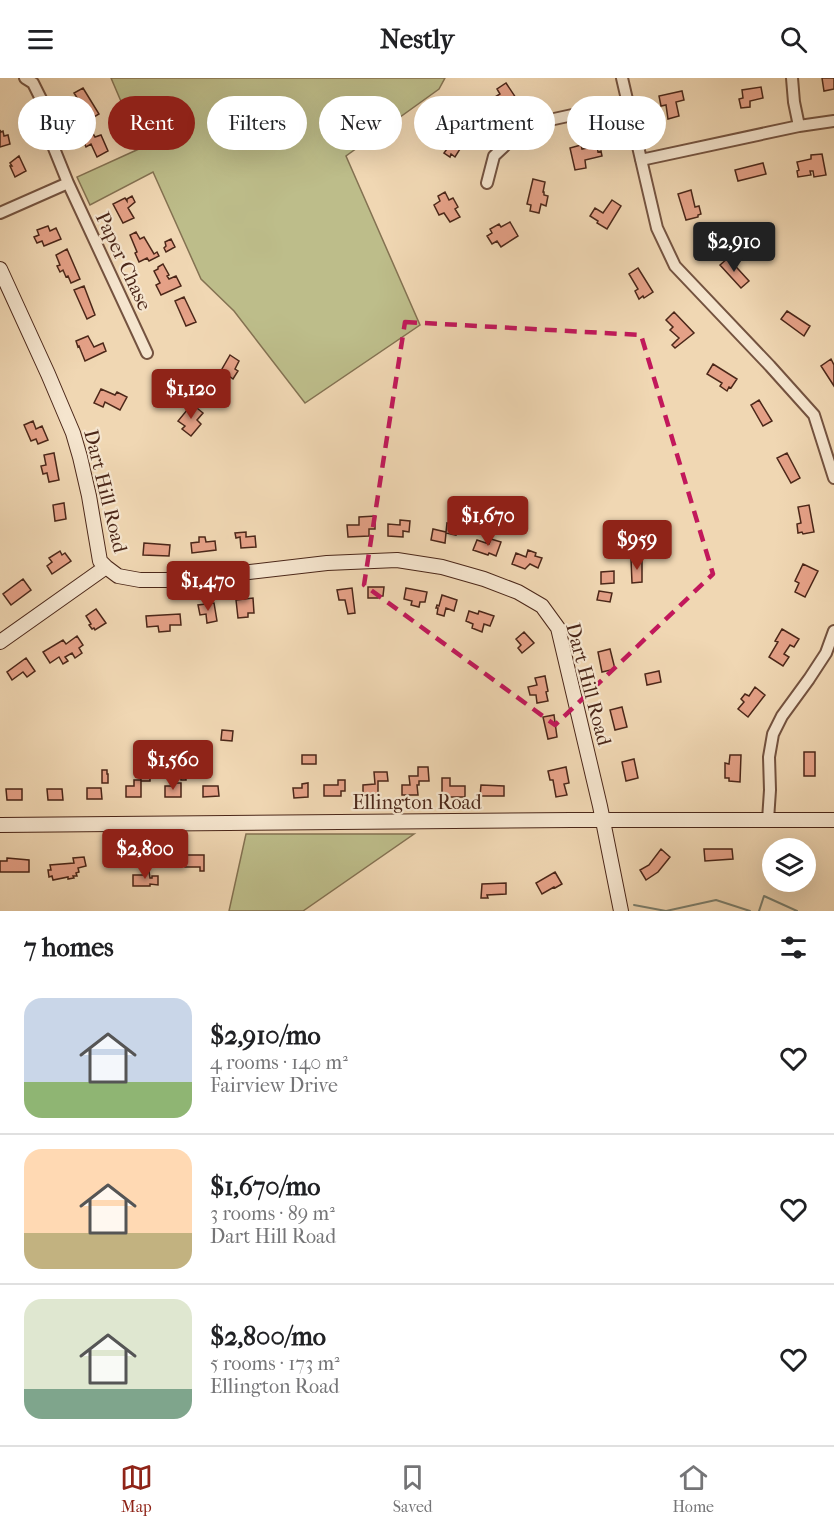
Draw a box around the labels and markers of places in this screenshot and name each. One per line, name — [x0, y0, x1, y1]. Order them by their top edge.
pin: $2,910 — [685, 222, 783, 273]
pin: $1,120 — [142, 369, 240, 420]
pin: $1,670 — [439, 496, 537, 547]
pin: $959 — [601, 520, 673, 571]
pin: $1,470 — [159, 561, 257, 612]
pin: $1,560 — [124, 740, 222, 791]
pin: $2,800 — [96, 829, 194, 880]

